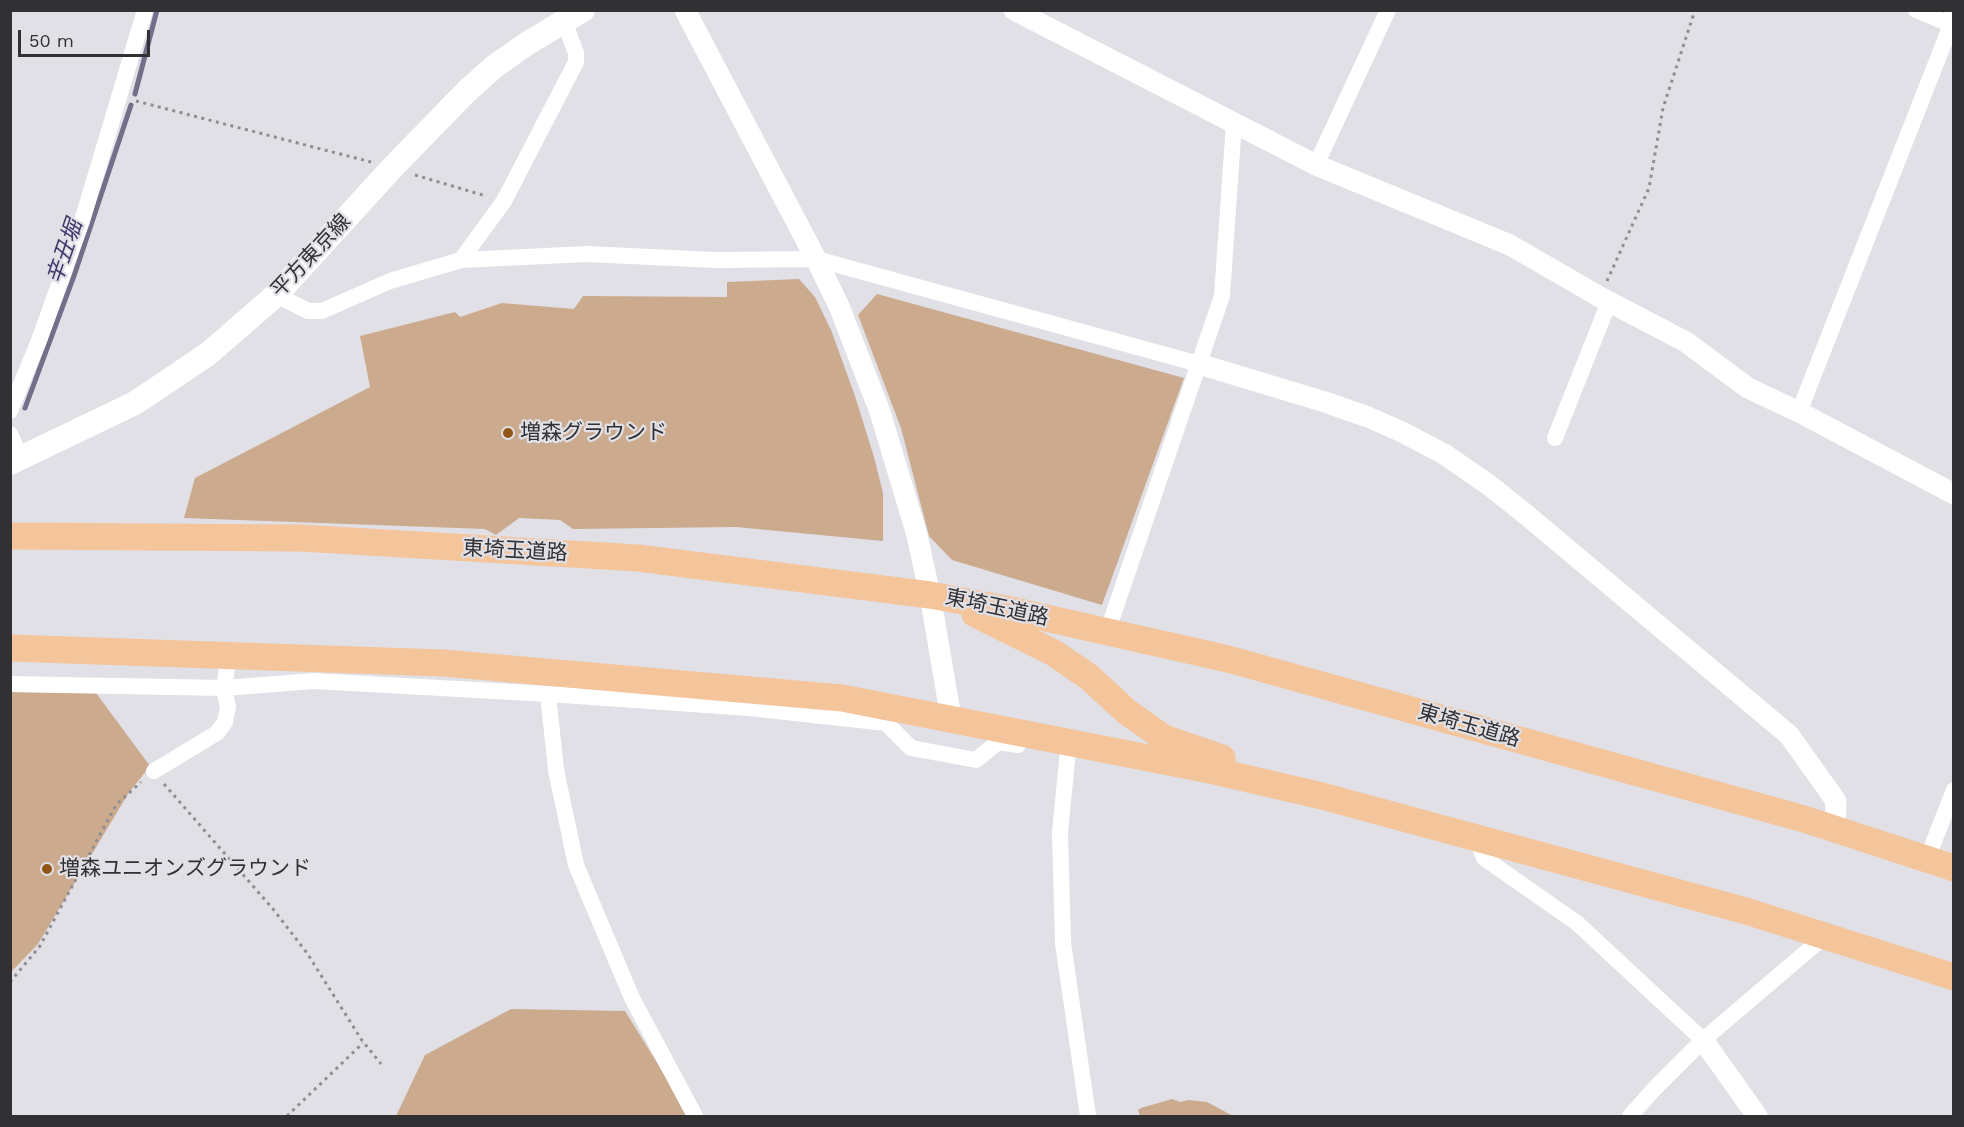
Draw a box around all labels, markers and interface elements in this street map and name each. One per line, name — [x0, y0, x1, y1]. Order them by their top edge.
scale bar — [21, 18, 153, 56]
text: 50 m — [29, 30, 74, 51]
street label: 平方東京線 — [266, 209, 356, 303]
water label: 辛丑堀 — [42, 217, 88, 287]
place label: 増森グラウンド — [520, 420, 667, 446]
marker: 増森グラウンド — [501, 426, 515, 440]
street label: 東埼玉道路 — [462, 536, 568, 566]
street label: 東埼玉道路 — [943, 585, 1051, 631]
street label: 東埼玉道路 — [1415, 699, 1523, 753]
place label: 増森ユニオンズグラウンド — [59, 856, 311, 882]
marker: 増森ユニオンズグラウンド — [40, 862, 54, 876]

